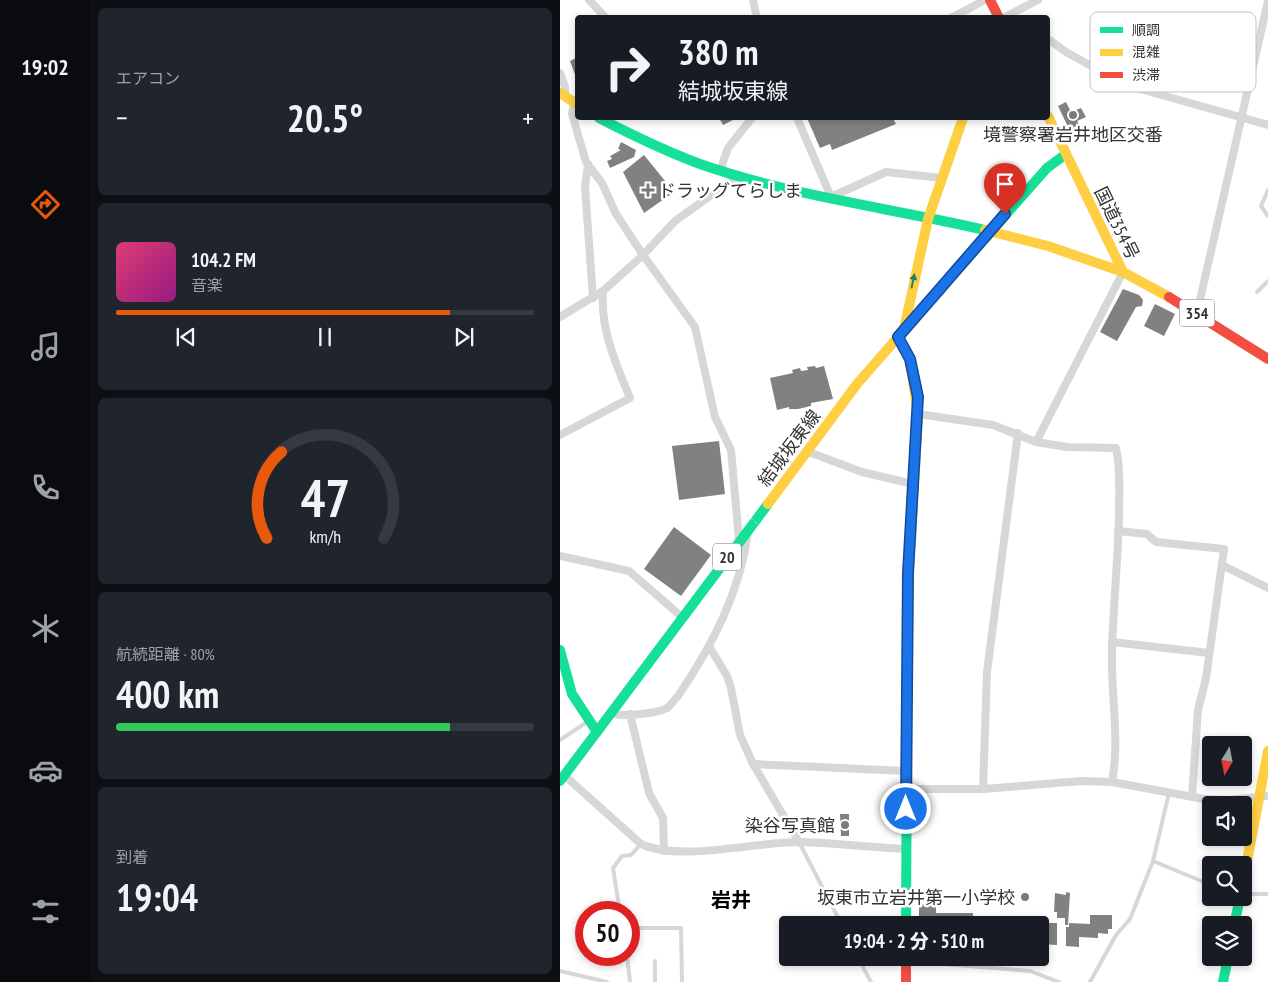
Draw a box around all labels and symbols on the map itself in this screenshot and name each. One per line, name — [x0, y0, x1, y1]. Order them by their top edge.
legend — [1090, 12, 1256, 92]
text: 順調 — [1132, 21, 1160, 39]
text: 混雑 — [1132, 43, 1160, 61]
text: 渋滞 — [1132, 66, 1160, 84]
marker: 境警察署岩井地区交番 — [1067, 109, 1079, 121]
place label: 境警察署岩井地区交番 — [983, 123, 1163, 146]
pin — [984, 163, 1026, 214]
place label: ドラッグてらしま — [658, 179, 802, 202]
street label: 国道354号 — [1089, 183, 1145, 263]
marker: ドラッグてらしま — [642, 184, 654, 196]
one-way arrow — [909, 274, 917, 289]
road number: 354 — [1180, 300, 1214, 326]
street label: 結城坂東線 — [753, 405, 825, 491]
road number: 20 — [713, 544, 741, 570]
north arrow — [1202, 736, 1252, 786]
position arrow — [879, 782, 931, 834]
place label: 染谷写真館 — [745, 814, 835, 837]
marker: 染谷写真館 — [839, 819, 851, 831]
place label: 坂東市立岩井第一小学校 — [817, 886, 1015, 909]
district label: 岩井 — [711, 887, 751, 913]
marker: 坂東市立岩井第一小学校 — [1019, 891, 1031, 903]
speed limit sign: 50 — [575, 901, 640, 966]

